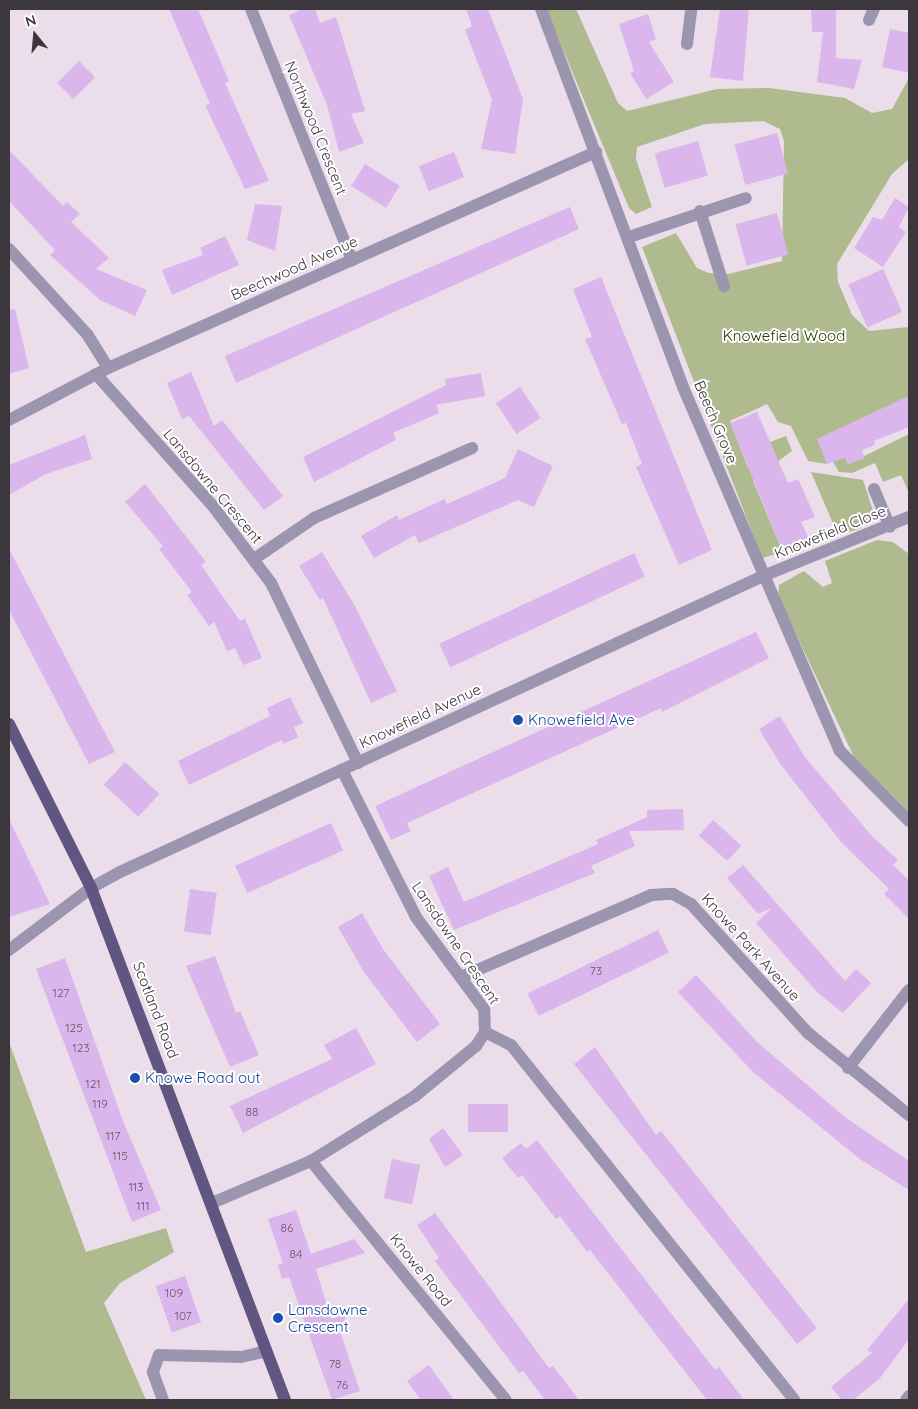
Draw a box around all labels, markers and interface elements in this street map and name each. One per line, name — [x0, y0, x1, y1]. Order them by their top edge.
north arrow — [10, 10, 60, 60]
text: N — [23, 11, 38, 31]
street label: Northwood Crescent — [281, 58, 351, 198]
street label: Beechwood Avenue — [228, 232, 360, 304]
park label: Knowefield Wood — [723, 327, 845, 345]
street label: Beech Grove — [690, 378, 742, 466]
street label: Lansdowne Crescent — [160, 425, 266, 547]
street label: Knowefield Close — [772, 501, 888, 563]
street label: Knowefield Avenue — [356, 680, 484, 752]
place label: Knowefield Ave — [528, 711, 635, 729]
marker: Knowefield Ave — [512, 714, 524, 726]
street label: Lansdowne Crescent — [408, 878, 504, 1008]
street label: Knowe Park Avenue — [698, 889, 804, 1005]
street label: Scotland Road — [129, 959, 183, 1061]
house number: 73 — [590, 964, 602, 978]
house number: 127 — [52, 986, 70, 1000]
house number: 125 — [65, 1021, 83, 1035]
house number: 123 — [72, 1041, 90, 1055]
place label: Knowe Road out — [145, 1069, 261, 1087]
marker: Knowe Road out — [129, 1072, 141, 1084]
house number: 121 — [85, 1077, 101, 1091]
house number: 119 — [92, 1097, 108, 1111]
house number: 88 — [246, 1105, 258, 1119]
house number: 117 — [105, 1129, 121, 1143]
house number: 115 — [112, 1149, 128, 1163]
house number: 113 — [128, 1180, 144, 1194]
house number: 111 — [136, 1199, 150, 1213]
house number: 86 — [281, 1221, 293, 1235]
street label: Knowe Road — [386, 1230, 456, 1310]
house number: 84 — [290, 1247, 302, 1261]
house number: 109 — [165, 1286, 183, 1300]
place label: Lansdowne Crescent — [288, 1300, 367, 1335]
house number: 107 — [174, 1309, 192, 1323]
marker: Lansdowne Crescent — [272, 1312, 284, 1324]
house number: 78 — [329, 1357, 341, 1371]
house number: 76 — [336, 1378, 348, 1392]

